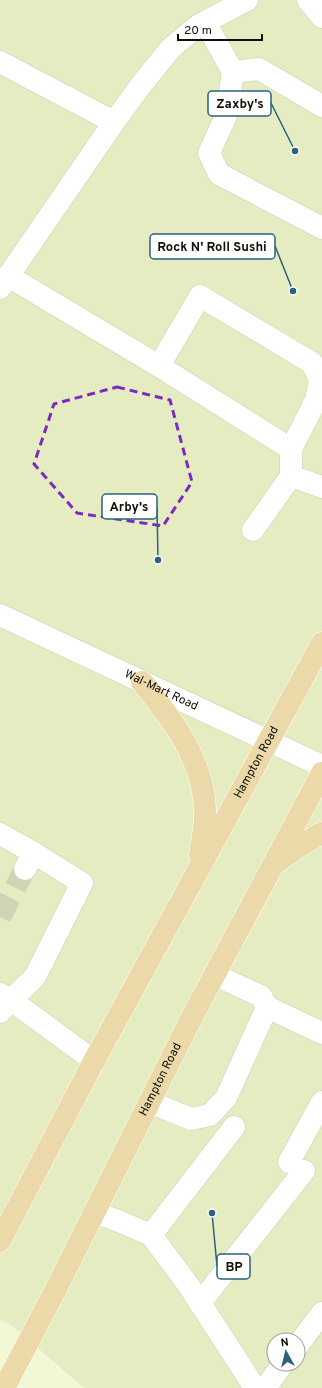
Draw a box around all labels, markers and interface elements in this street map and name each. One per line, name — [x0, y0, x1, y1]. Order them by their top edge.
scale bar — [178, 16, 262, 42]
text: 20 m — [184, 23, 212, 39]
callout: Zaxby's — [208, 91, 271, 116]
text: Zaxby's — [216, 97, 264, 113]
callout: Rock N' Roll Sushi — [150, 234, 275, 259]
text: Rock N' Roll Sushi — [157, 240, 267, 256]
callout: Arby's — [102, 494, 157, 519]
text: Arby's — [110, 500, 148, 516]
street label: Wal-Mart Road — [122, 666, 201, 715]
street label: Hampton Road — [231, 724, 283, 802]
street label: Hampton Road — [136, 1040, 186, 1119]
callout: BP — [217, 1254, 250, 1279]
text: BP — [225, 1260, 243, 1276]
north arrow — [266, 1332, 306, 1372]
text: N — [280, 1336, 290, 1351]

